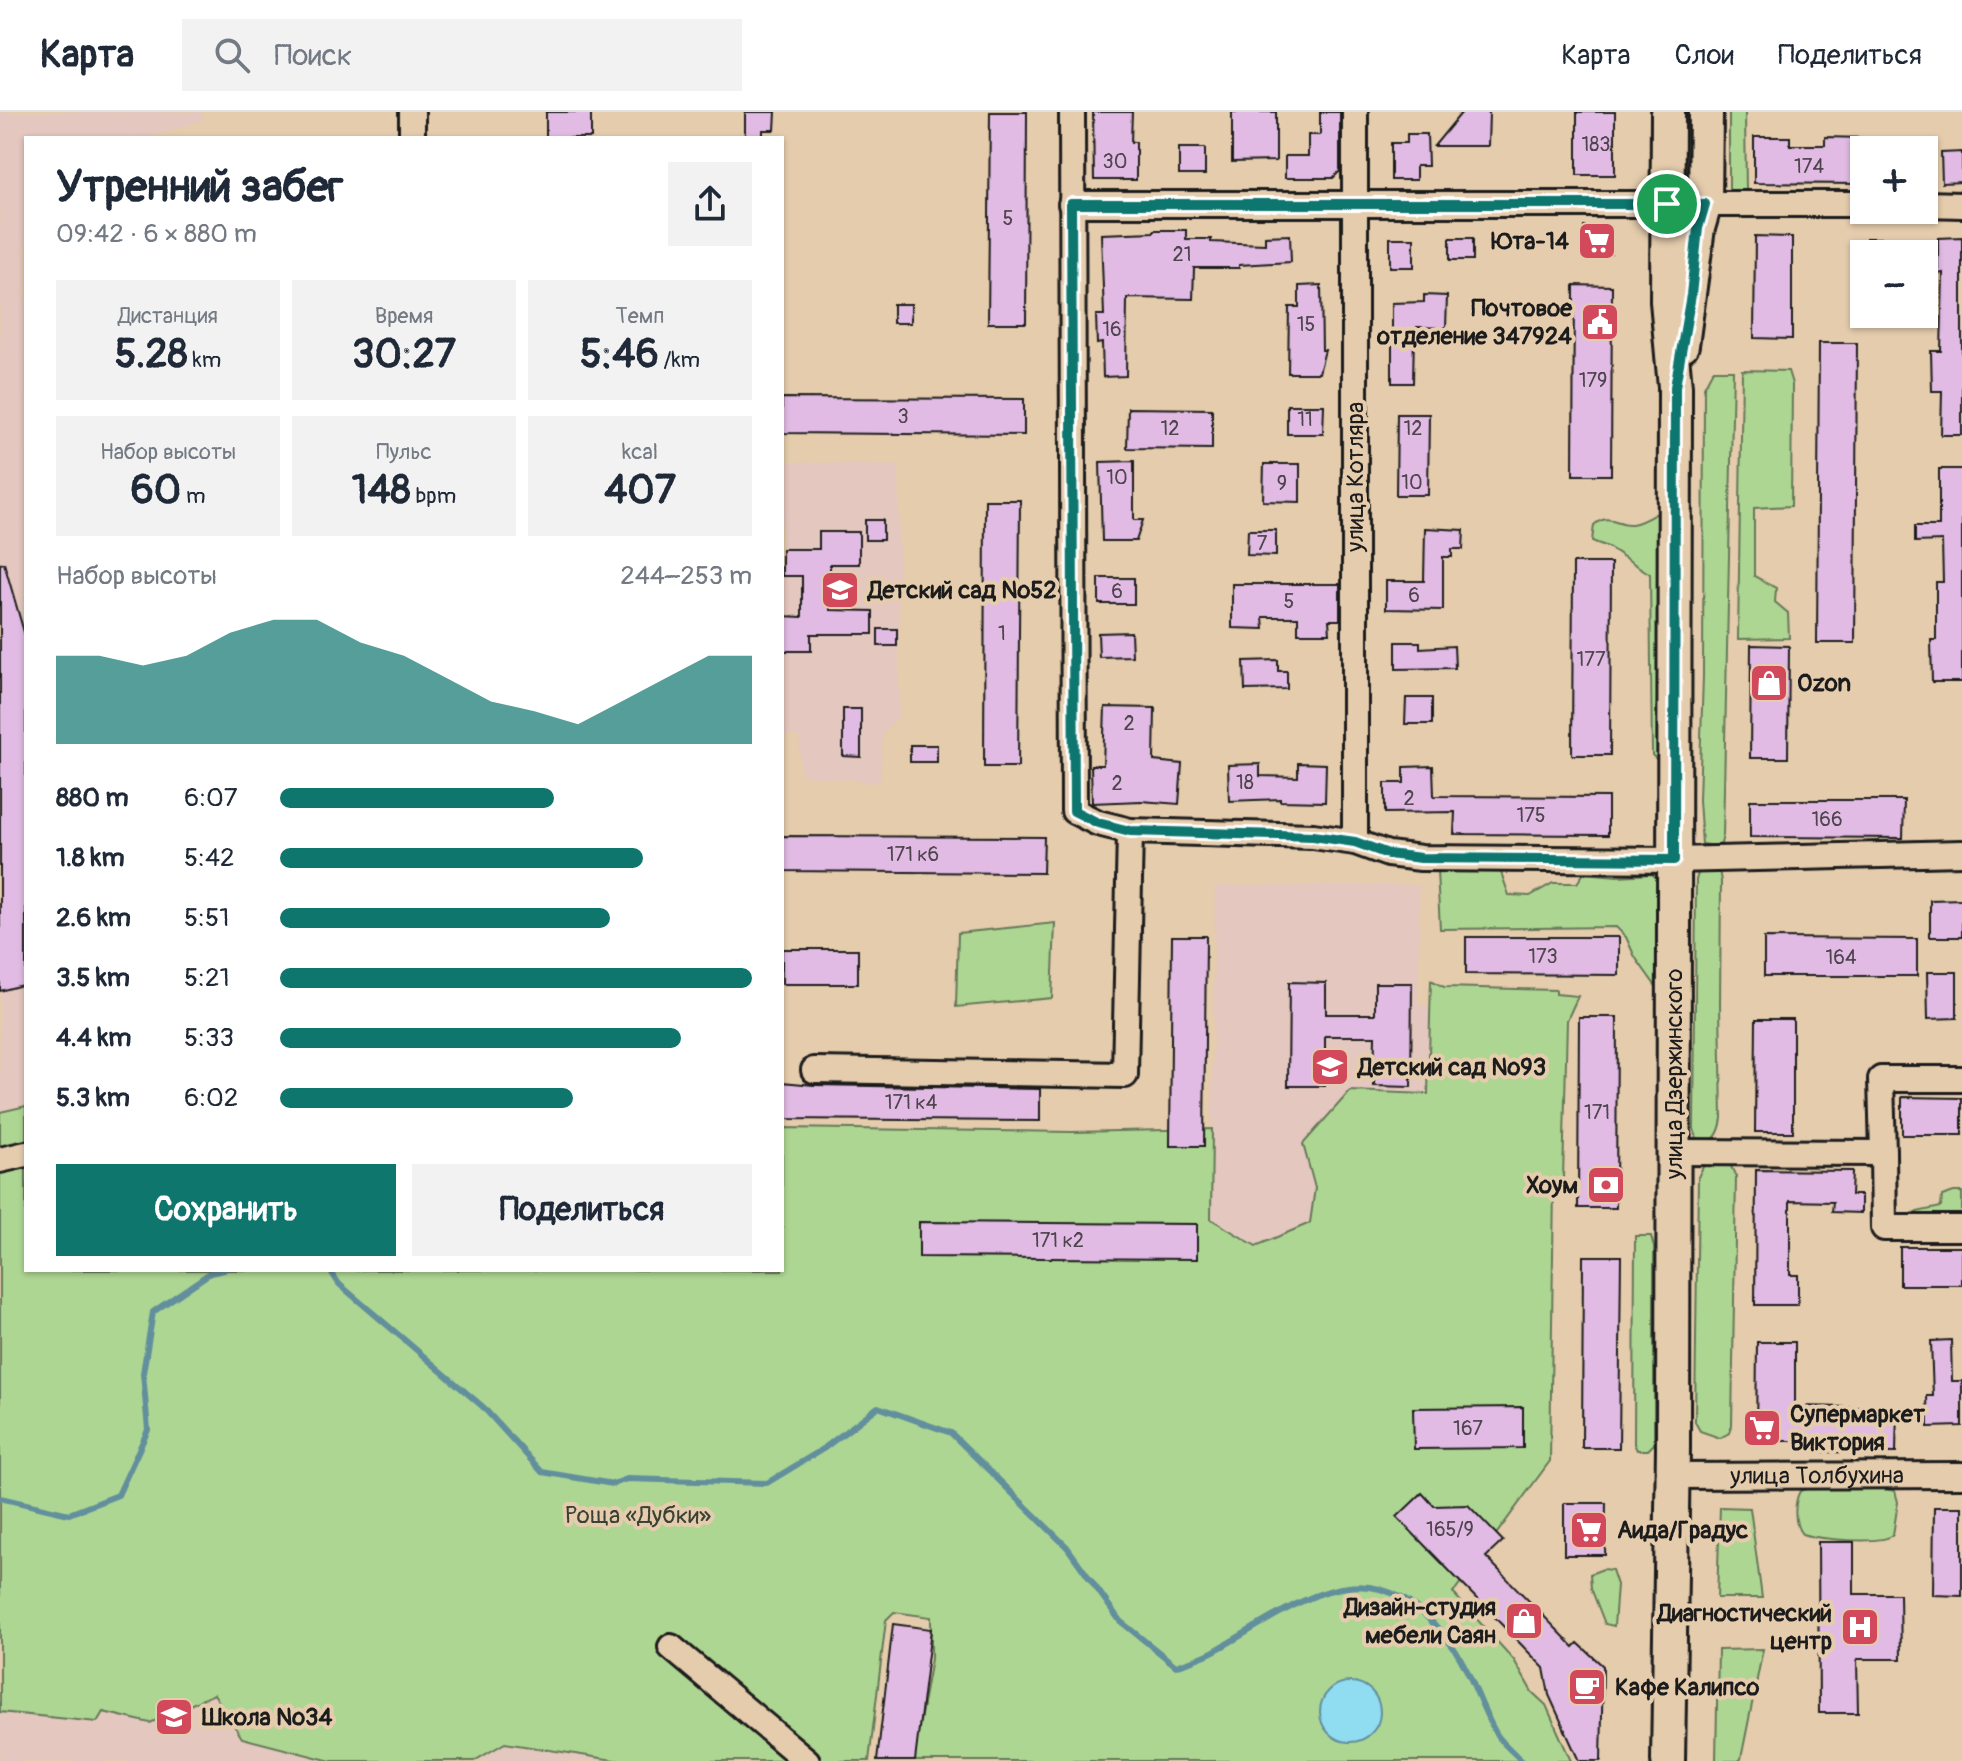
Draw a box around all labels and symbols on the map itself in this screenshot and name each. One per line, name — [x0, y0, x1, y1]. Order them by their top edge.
house number: 183 — [1581, 132, 1611, 157]
house number: 30 — [1103, 149, 1127, 174]
house number: 174 — [1794, 154, 1824, 179]
pin — [1633, 170, 1701, 238]
house number: 5 — [1003, 206, 1013, 231]
supermarket icon: Юта-14 — [1576, 220, 1618, 262]
place label: Юта-14 — [1491, 227, 1569, 256]
house number: 21 — [1173, 242, 1192, 267]
place label: Почтовое отделение 347924 — [1376, 294, 1573, 351]
public building icon: Почтовое отделение 347924 — [1579, 301, 1621, 343]
house number: 15 — [1297, 312, 1315, 337]
house number: 16 — [1102, 317, 1122, 342]
house number: 179 — [1579, 368, 1607, 393]
street label: улица Котляра — [1341, 402, 1370, 553]
house number: 3 — [897, 404, 909, 429]
house number: 11 — [1297, 407, 1313, 432]
house number: 12 — [1161, 416, 1180, 441]
house number: 12 — [1404, 416, 1423, 441]
house number: 10 — [1106, 465, 1128, 490]
house number: 10 — [1401, 470, 1423, 495]
house number: 9 — [1277, 471, 1287, 496]
house number: 7 — [1257, 531, 1268, 556]
school or university icon: Детский сад №52 — [819, 569, 861, 611]
place label: Детский сад №52 — [866, 576, 1057, 605]
house number: 6 — [1111, 579, 1123, 604]
house number: 6 — [1408, 583, 1420, 608]
house number: 5 — [1284, 589, 1294, 614]
house number: 1 — [998, 621, 1006, 646]
house number: 177 — [1577, 647, 1606, 672]
shop icon: Ozon — [1748, 662, 1790, 704]
place label: Ozon — [1797, 669, 1851, 698]
house number: 2 — [1123, 711, 1135, 736]
house number: 18 — [1236, 770, 1254, 795]
house number: 2 — [1111, 771, 1123, 796]
house number: 2 — [1403, 786, 1415, 811]
house number: 175 — [1516, 803, 1546, 828]
house number: 166 — [1811, 807, 1843, 832]
house number: 171 к6 — [887, 842, 939, 867]
house number: 173 — [1528, 944, 1558, 969]
house number: 164 — [1825, 945, 1857, 970]
street label: улица Дзержинского — [1660, 969, 1689, 1180]
school or university icon: Детский сад №93 — [1309, 1046, 1351, 1088]
place label: Детский сад №93 — [1356, 1053, 1546, 1082]
house number: 171 к4 — [885, 1090, 938, 1115]
house number: 171 — [1584, 1100, 1610, 1125]
bank icon: Хоум — [1585, 1164, 1627, 1206]
place label: Хоум — [1526, 1171, 1578, 1200]
house number: 171 к2 — [1032, 1228, 1084, 1253]
place label: Супермаркет Виктория — [1790, 1400, 1926, 1457]
supermarket icon: Супермаркет Виктория — [1741, 1407, 1783, 1449]
house number: 167 — [1453, 1416, 1483, 1441]
street label: улица Толбухина — [1729, 1461, 1904, 1490]
park label: Роща «Дубки» — [565, 1501, 711, 1530]
supermarket icon: Аида/Градус — [1568, 1509, 1610, 1551]
place label: Аида/Градус — [1617, 1516, 1748, 1545]
house number: 165/9 — [1426, 1517, 1474, 1542]
place label: Дизайн-студия мебели Саян — [1342, 1593, 1496, 1650]
place label: Диагностический центр — [1656, 1599, 1832, 1656]
shop icon: Дизайн-студия мебели Саян — [1503, 1600, 1545, 1642]
hospital icon: Диагностический центр — [1839, 1606, 1881, 1648]
cafe icon: Кафе Калипсо — [1566, 1666, 1608, 1708]
place label: Кафе Калипсо — [1615, 1673, 1760, 1702]
school or university icon: Школа №34 — [153, 1696, 195, 1738]
place label: Школа №34 — [201, 1703, 332, 1732]

